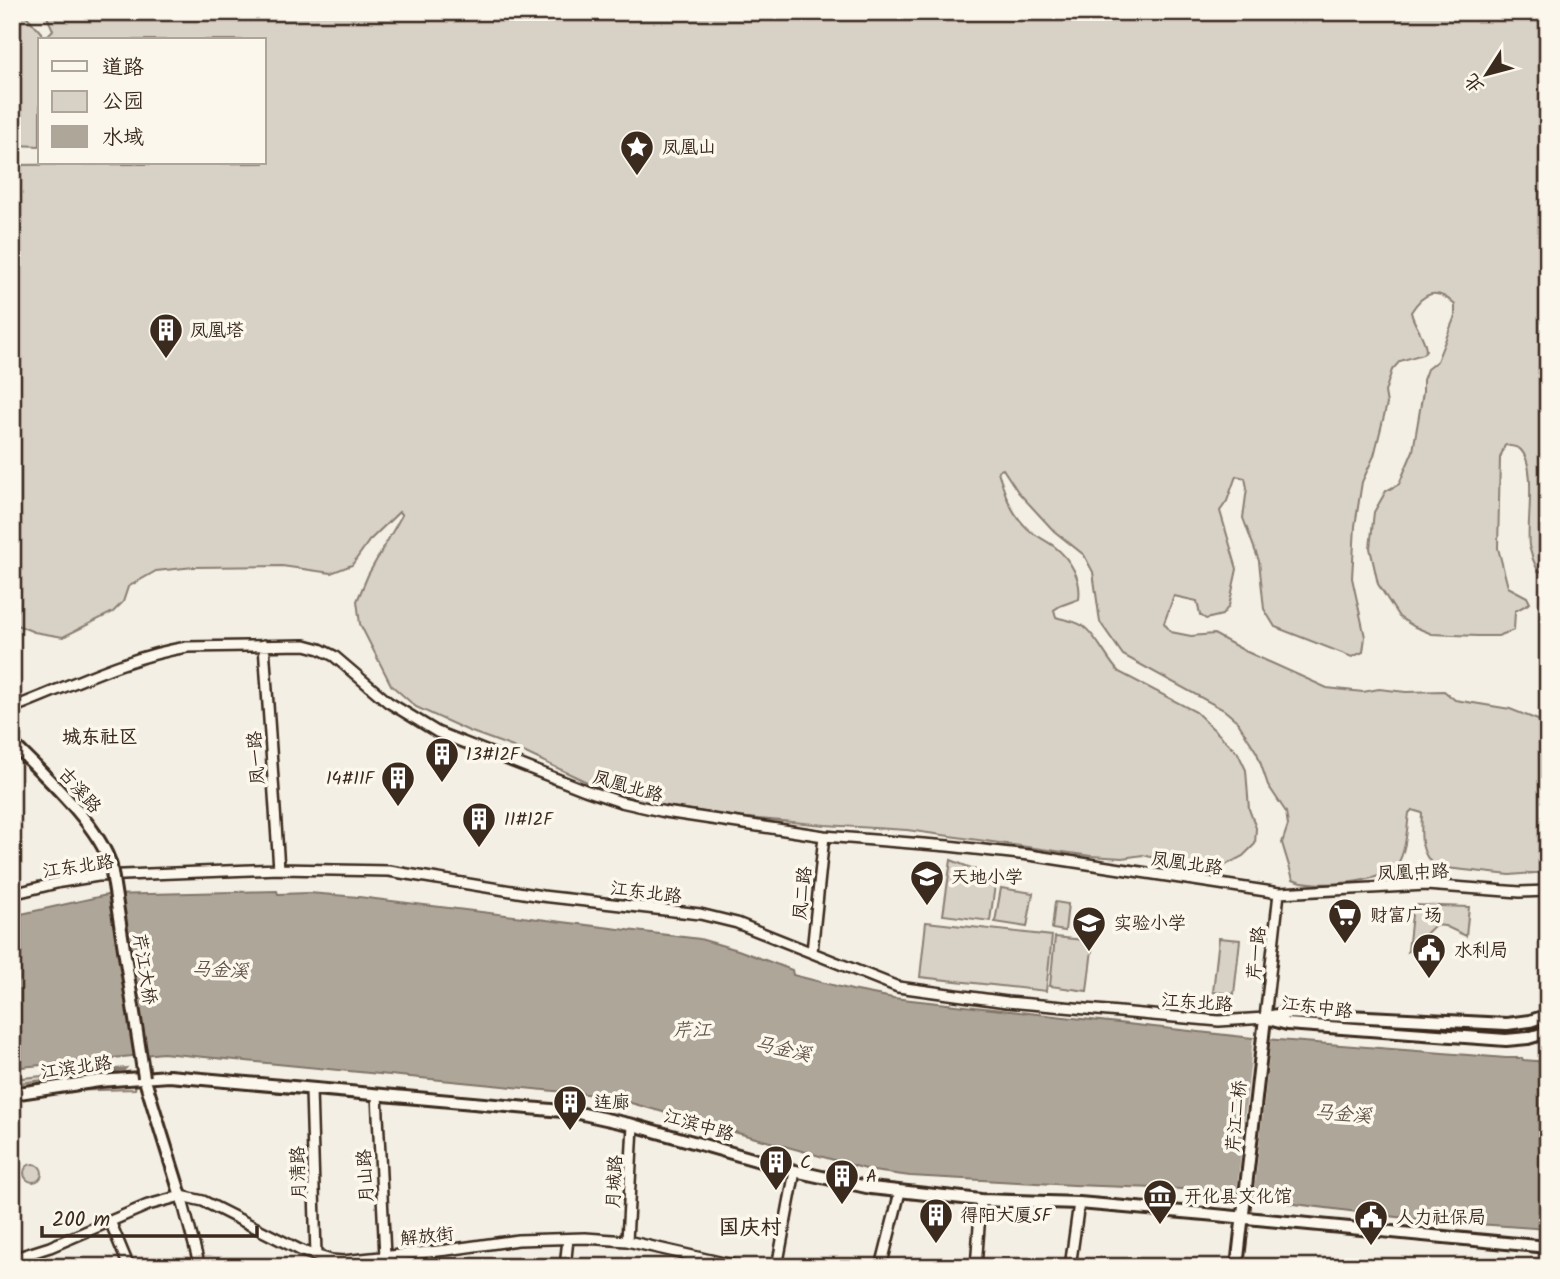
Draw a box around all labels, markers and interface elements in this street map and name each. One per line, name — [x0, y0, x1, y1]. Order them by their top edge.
legend — [38, 38, 266, 164]
north arrow — [1452, 38, 1522, 108]
text: 道路 — [102, 52, 144, 85]
text: 北 — [1457, 66, 1493, 99]
text: 公园 — [102, 86, 144, 119]
text: 水域 — [102, 122, 144, 155]
place icon: 凤凰山 — [618, 128, 656, 177]
place label: 凤凰山 — [662, 134, 716, 163]
building icon: 凤凰塔 — [147, 311, 185, 360]
place label: 凤凰塔 — [190, 317, 244, 346]
district label: 城东社区 — [62, 723, 138, 753]
street label: 凤一路 — [241, 730, 274, 786]
building icon: 13#12F — [423, 735, 461, 784]
place label: 13#12F — [466, 741, 521, 770]
building icon: 14#11F — [379, 759, 417, 808]
street label: 古溪路 — [50, 761, 108, 821]
street label: 凤凰北路 — [589, 764, 666, 811]
place label: 14#11F — [326, 765, 376, 794]
building icon: 11#12F — [460, 800, 498, 849]
place label: 11#12F — [504, 806, 554, 835]
street label: 凤凰北路 — [1149, 845, 1224, 884]
street label: 江东北路 — [41, 848, 116, 887]
school or university icon: 天地小学 — [908, 858, 946, 907]
street label: 凤凰中路 — [1377, 858, 1450, 889]
place label: 天地小学 — [951, 864, 1023, 893]
street label: 凤二路 — [786, 865, 821, 922]
street label: 江东北路 — [608, 875, 683, 912]
supermarket icon: 财富广场 — [1326, 896, 1364, 945]
place label: 财富广场 — [1370, 902, 1442, 931]
school or university icon: 实验小学 — [1070, 904, 1108, 953]
place label: 实验小学 — [1114, 910, 1186, 939]
street label: 芹一路 — [1240, 925, 1275, 982]
street label: 芹江大桥 — [124, 931, 163, 1007]
public building icon: 水利局 — [1410, 931, 1448, 980]
place label: 水利局 — [1454, 937, 1508, 966]
water label: 马金溪 — [191, 955, 250, 988]
street label: 江东北路 — [1160, 987, 1234, 1020]
street label: 江东中路 — [1279, 990, 1354, 1027]
water label: 芹江 — [673, 1016, 712, 1046]
water label: 马金溪 — [751, 1029, 815, 1071]
street label: 江滨北路 — [39, 1049, 114, 1088]
street label: 芹江二桥 — [1219, 1079, 1256, 1153]
building icon: 连廊 — [551, 1083, 589, 1132]
place label: 连廊 — [594, 1089, 630, 1118]
water label: 马金溪 — [1313, 1098, 1374, 1133]
street label: 江滨中路 — [660, 1103, 737, 1150]
building icon: C — [757, 1143, 795, 1192]
street label: 月清路 — [284, 1145, 315, 1200]
street label: 月山路 — [351, 1148, 382, 1204]
place label: C — [800, 1149, 811, 1178]
street label: 月城路 — [600, 1154, 631, 1210]
building icon: A — [823, 1157, 861, 1206]
place label: A — [866, 1163, 877, 1192]
museum icon: 开化县文化馆 — [1141, 1177, 1179, 1226]
place label: 开化县文化馆 — [1184, 1183, 1292, 1212]
scale bar — [42, 1195, 257, 1239]
building icon: 得阳大厦5F — [917, 1196, 955, 1245]
public building icon: 人力社保局 — [1352, 1198, 1390, 1247]
place label: 得阳大厦5F — [960, 1202, 1053, 1231]
text: 200 m — [52, 1204, 110, 1237]
place label: 人力社保局 — [1396, 1204, 1486, 1233]
district label: 国庆村 — [719, 1212, 782, 1245]
street label: 解放街 — [399, 1220, 456, 1255]

